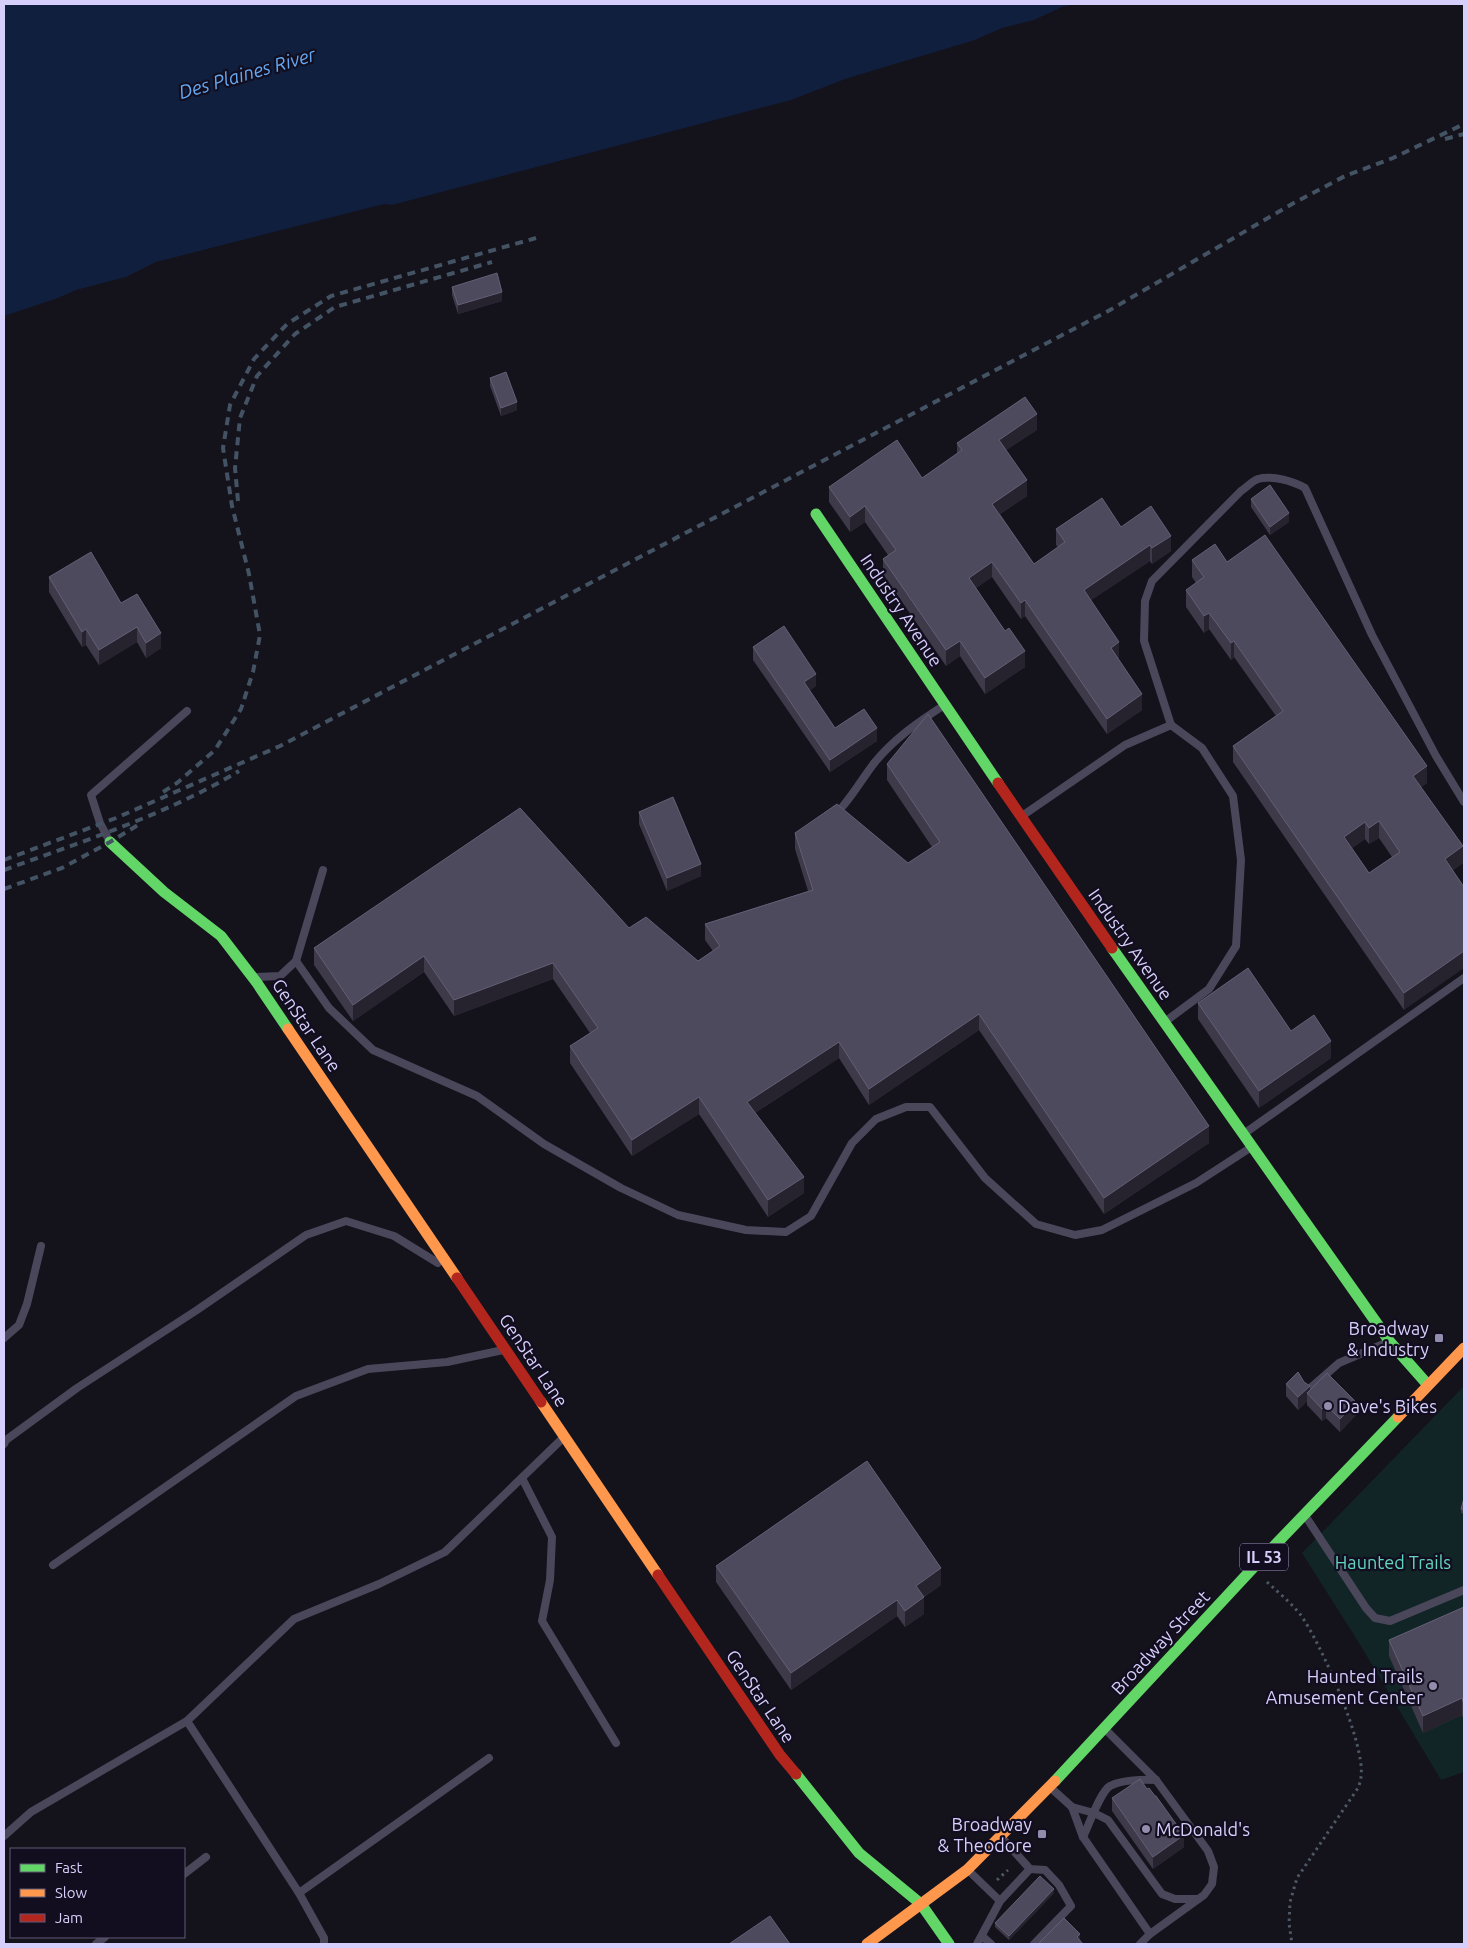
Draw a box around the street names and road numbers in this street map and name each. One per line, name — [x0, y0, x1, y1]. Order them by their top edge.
street label: Industry Avenue — [857, 550, 947, 670]
street label: Industry Avenue — [1085, 885, 1177, 1003]
street label: GenStar Lane — [269, 975, 345, 1075]
street label: GenStar Lane — [496, 1310, 572, 1410]
road number: IL 53 — [1240, 1544, 1288, 1570]
street label: Broadway Street — [1107, 1586, 1213, 1698]
street label: GenStar Lane — [723, 1646, 799, 1746]

